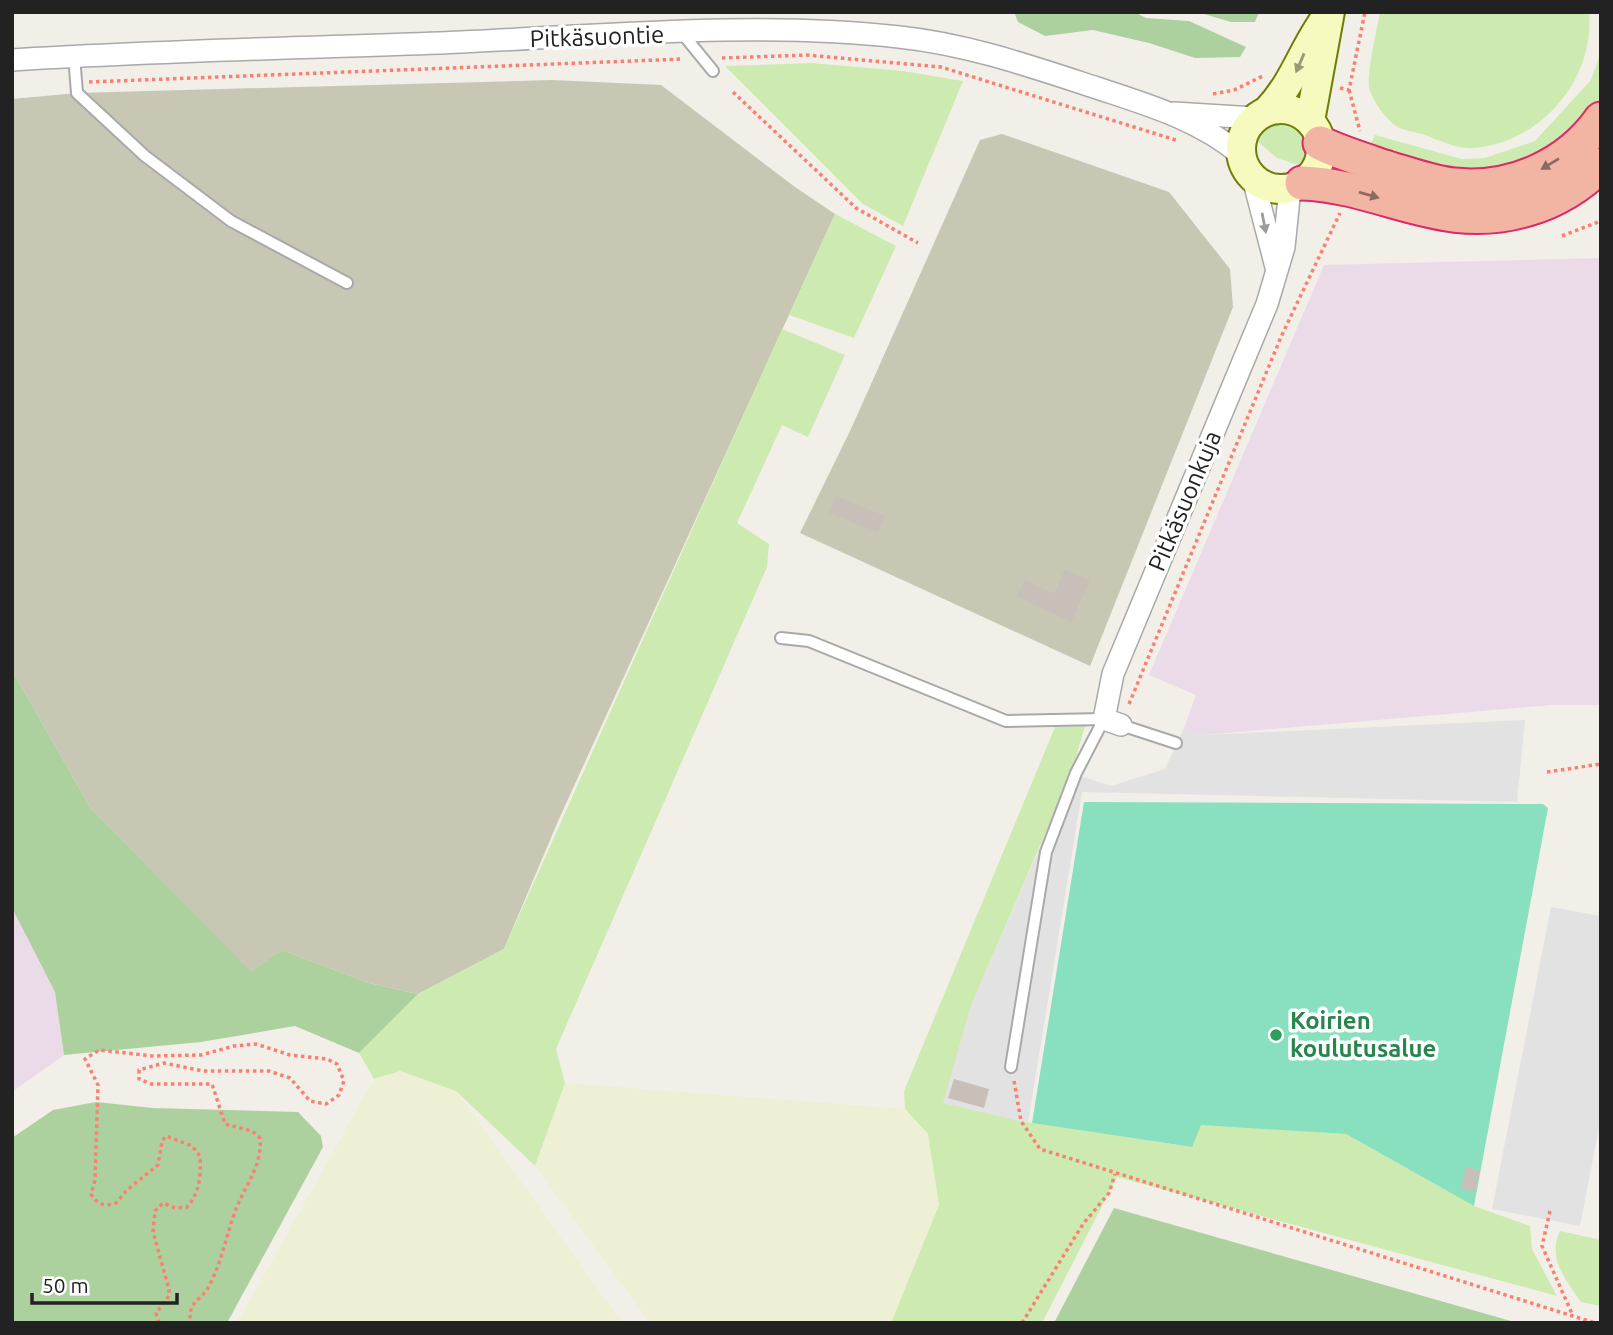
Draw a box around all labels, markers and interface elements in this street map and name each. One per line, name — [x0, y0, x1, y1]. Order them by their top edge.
street label: Pitkäsuontie — [529, 21, 665, 52]
one-way arrow — [1294, 52, 1305, 73]
one-way arrow — [1541, 158, 1560, 170]
one-way arrow — [1359, 190, 1380, 200]
one-way arrow — [1258, 212, 1269, 234]
street label: Pitkäsuonkuja — [1143, 427, 1226, 575]
place label: Koirien koulutusalue — [1290, 1007, 1436, 1062]
marker: Koirien koulutusalue — [1268, 1027, 1284, 1043]
scale bar — [32, 1262, 177, 1306]
text: 50 m — [42, 1273, 89, 1297]

